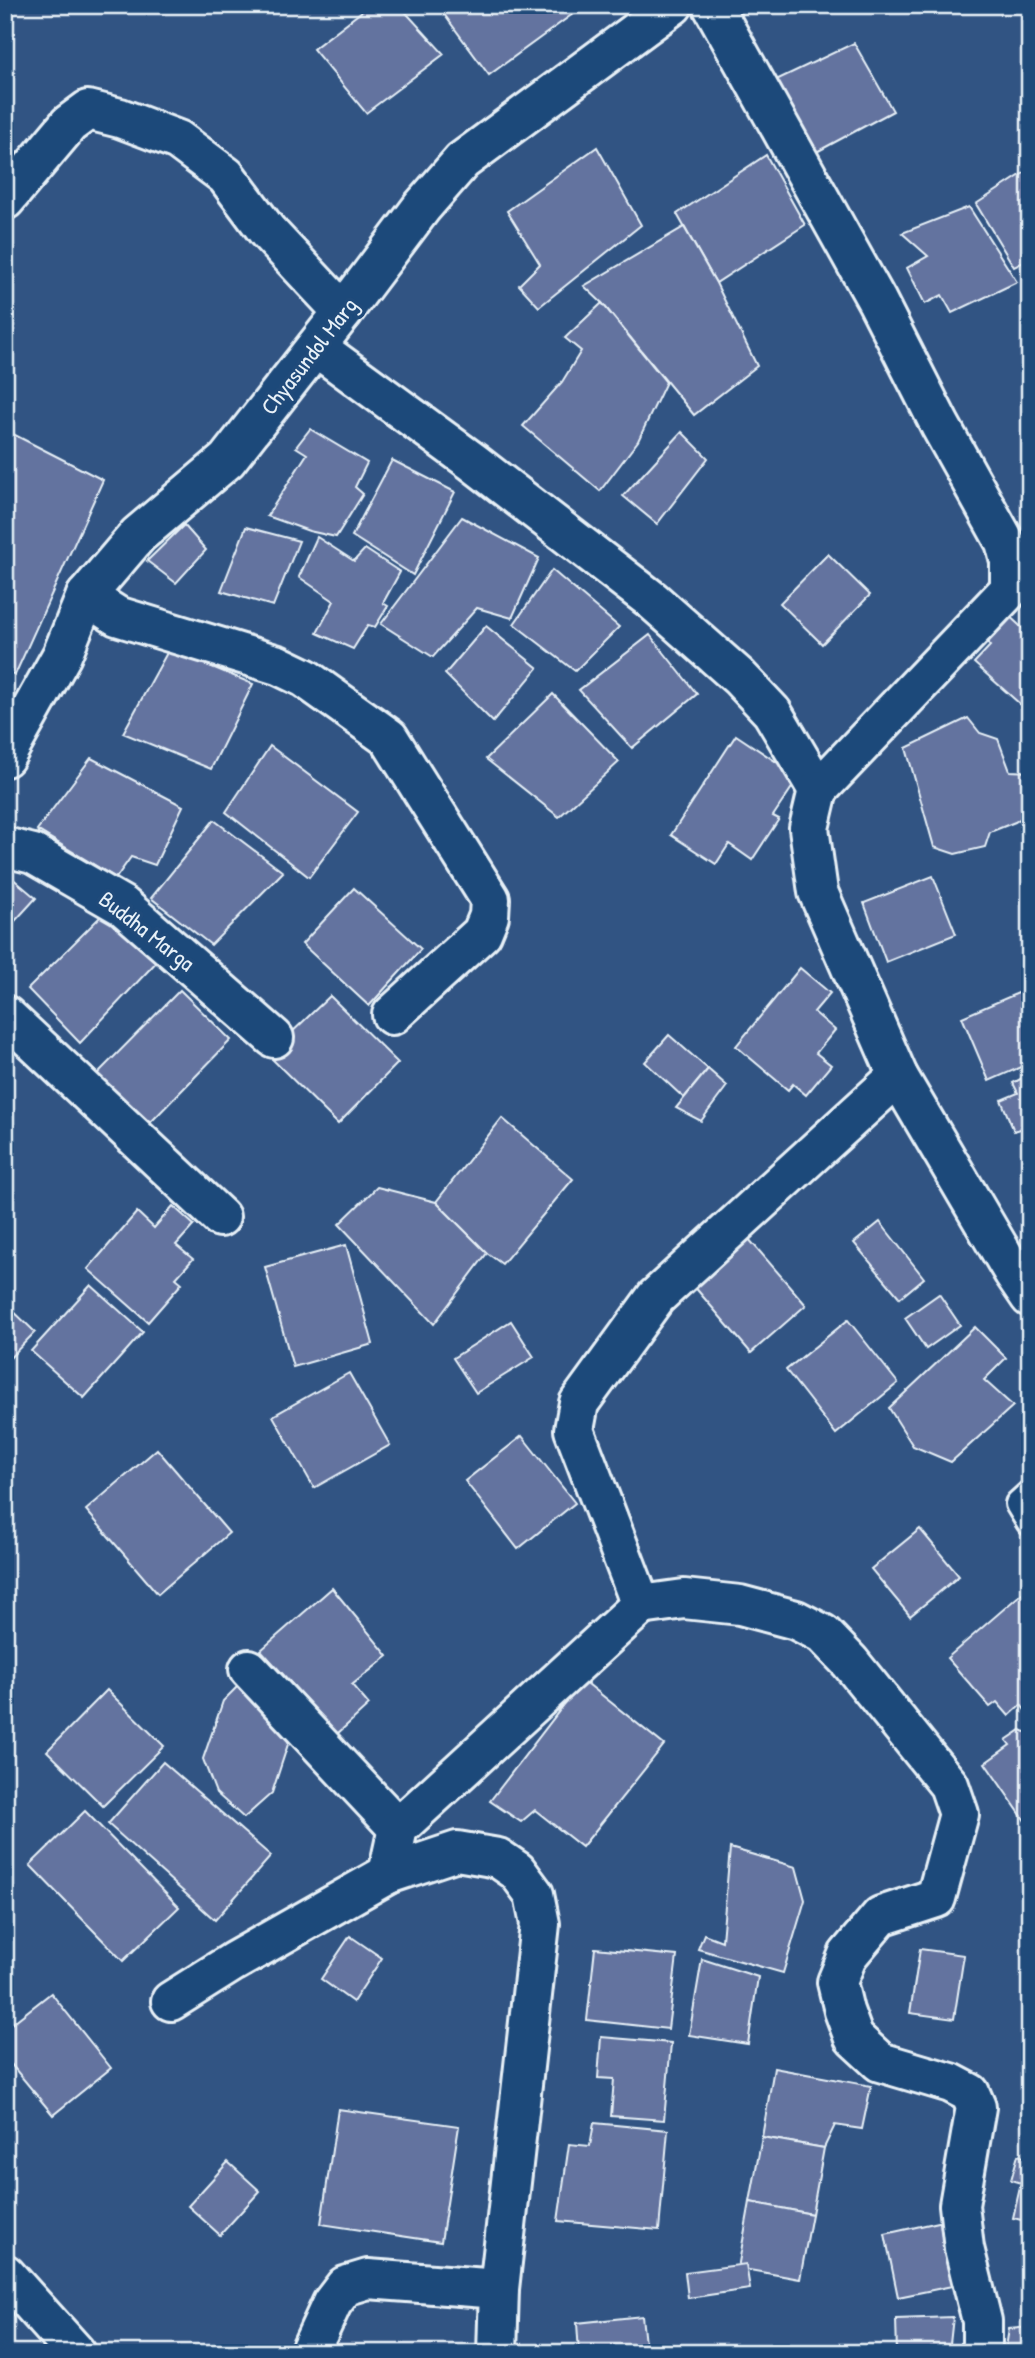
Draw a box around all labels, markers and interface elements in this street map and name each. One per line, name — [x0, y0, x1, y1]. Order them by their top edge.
street label: Chyasundol Marg — [253, 291, 364, 421]
street label: Buddha Marga — [93, 883, 202, 978]

